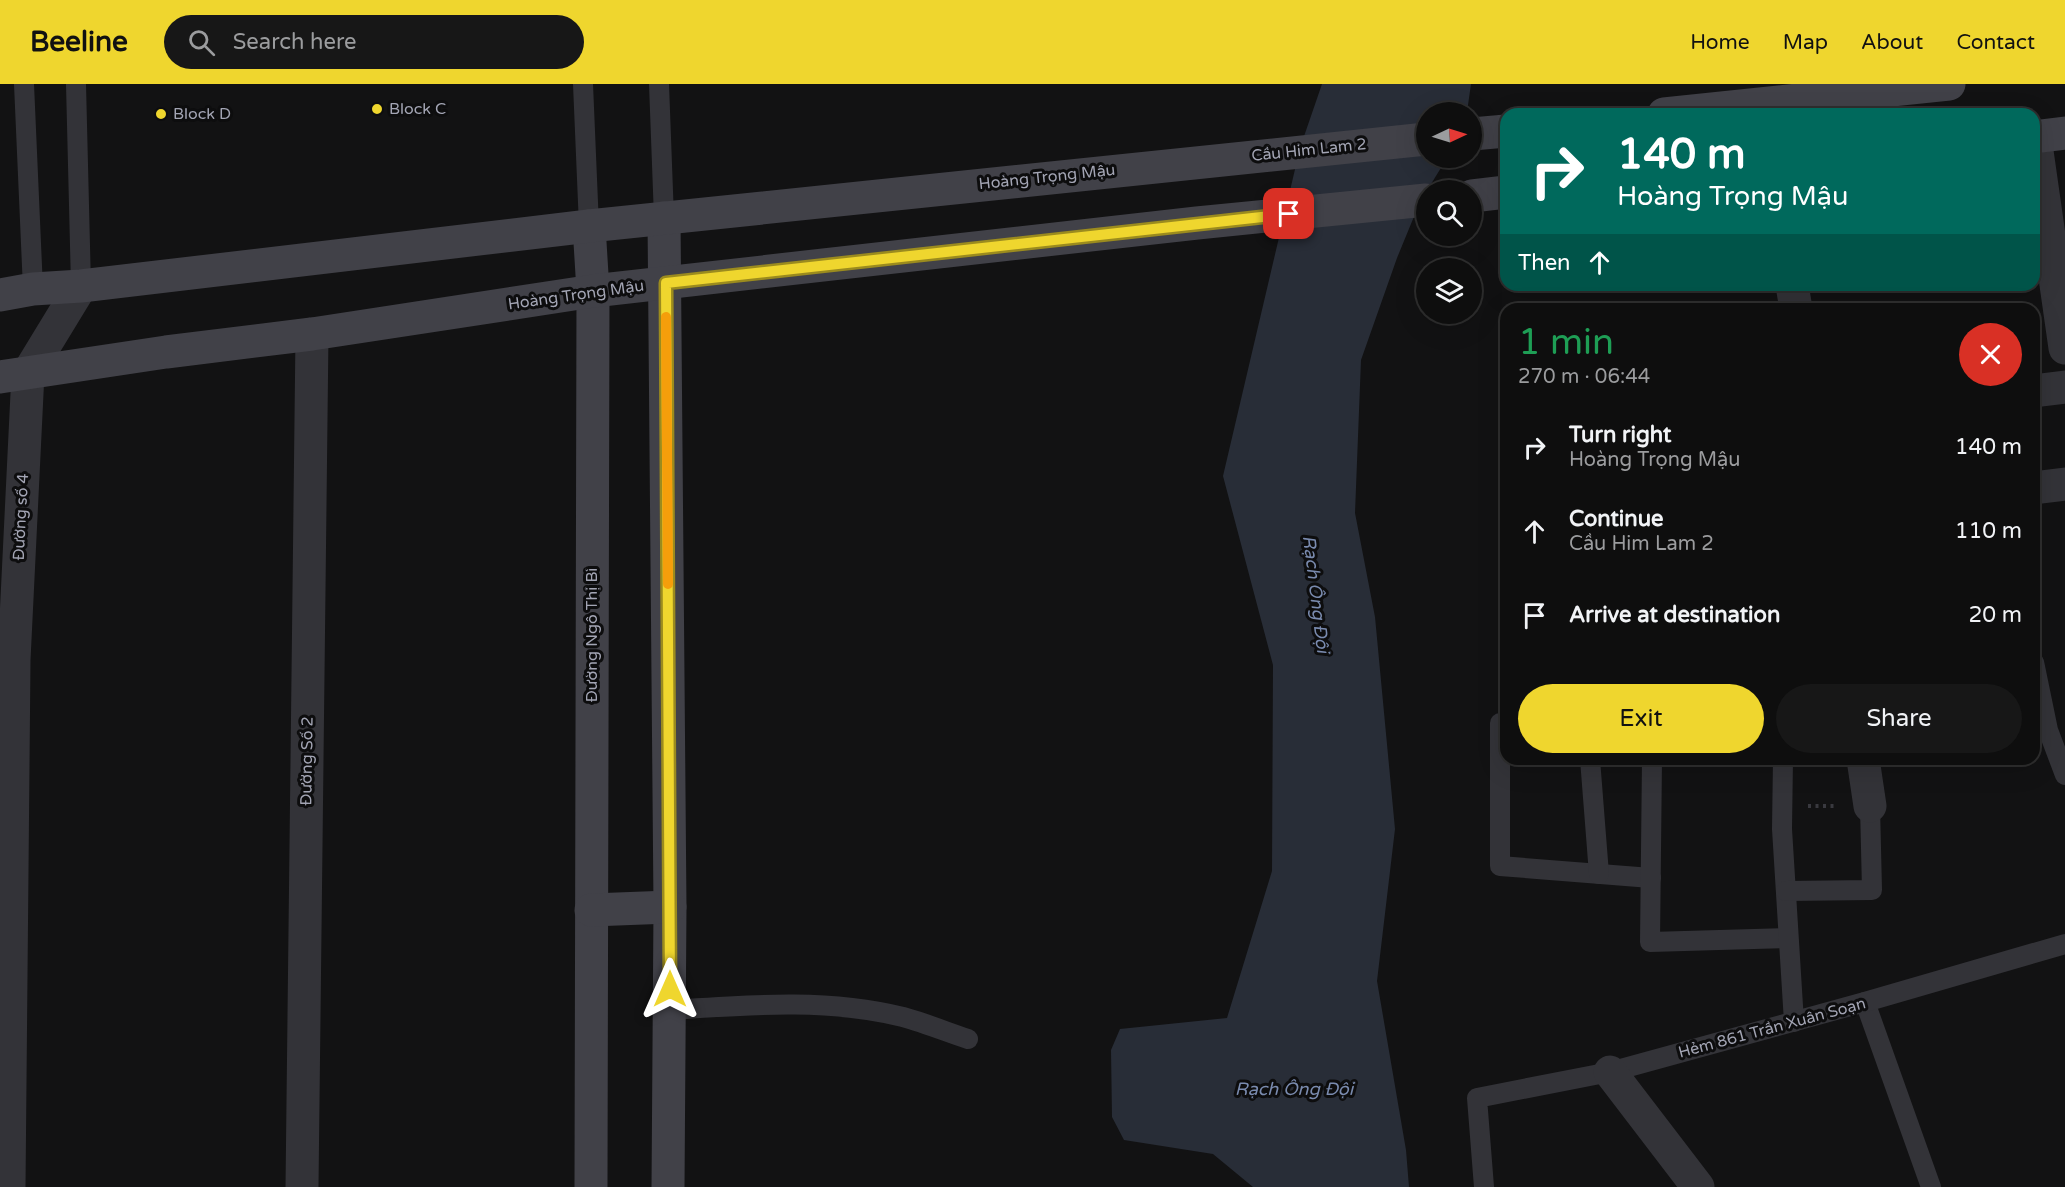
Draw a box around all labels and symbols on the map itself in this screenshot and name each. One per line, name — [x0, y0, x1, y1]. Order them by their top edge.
place label: Block C — [389, 99, 446, 119]
marker: Block C — [370, 102, 384, 116]
north arrow — [1416, 102, 1482, 168]
place label: Block D — [173, 104, 231, 124]
marker: Block D — [154, 107, 168, 121]
street label: Cầu Him Lam 2 — [1250, 134, 1368, 166]
street label: Hoàng Trọng Mậu — [978, 160, 1116, 194]
pin — [1263, 188, 1314, 239]
street label: Hoàng Trọng Mậu — [507, 276, 645, 314]
street label: Đường số 4 — [9, 473, 33, 561]
water label: Rạch Ông Đội — [1298, 534, 1334, 657]
street label: Đường Ngô Thị Bì — [582, 568, 602, 702]
street label: Đường Số 2 — [296, 716, 318, 806]
position arrow — [638, 957, 702, 1021]
street label: Hẻm 861 Trần Xuân Soạn — [1676, 993, 1868, 1063]
water label: Rạch Ông Đội — [1235, 1078, 1356, 1100]

